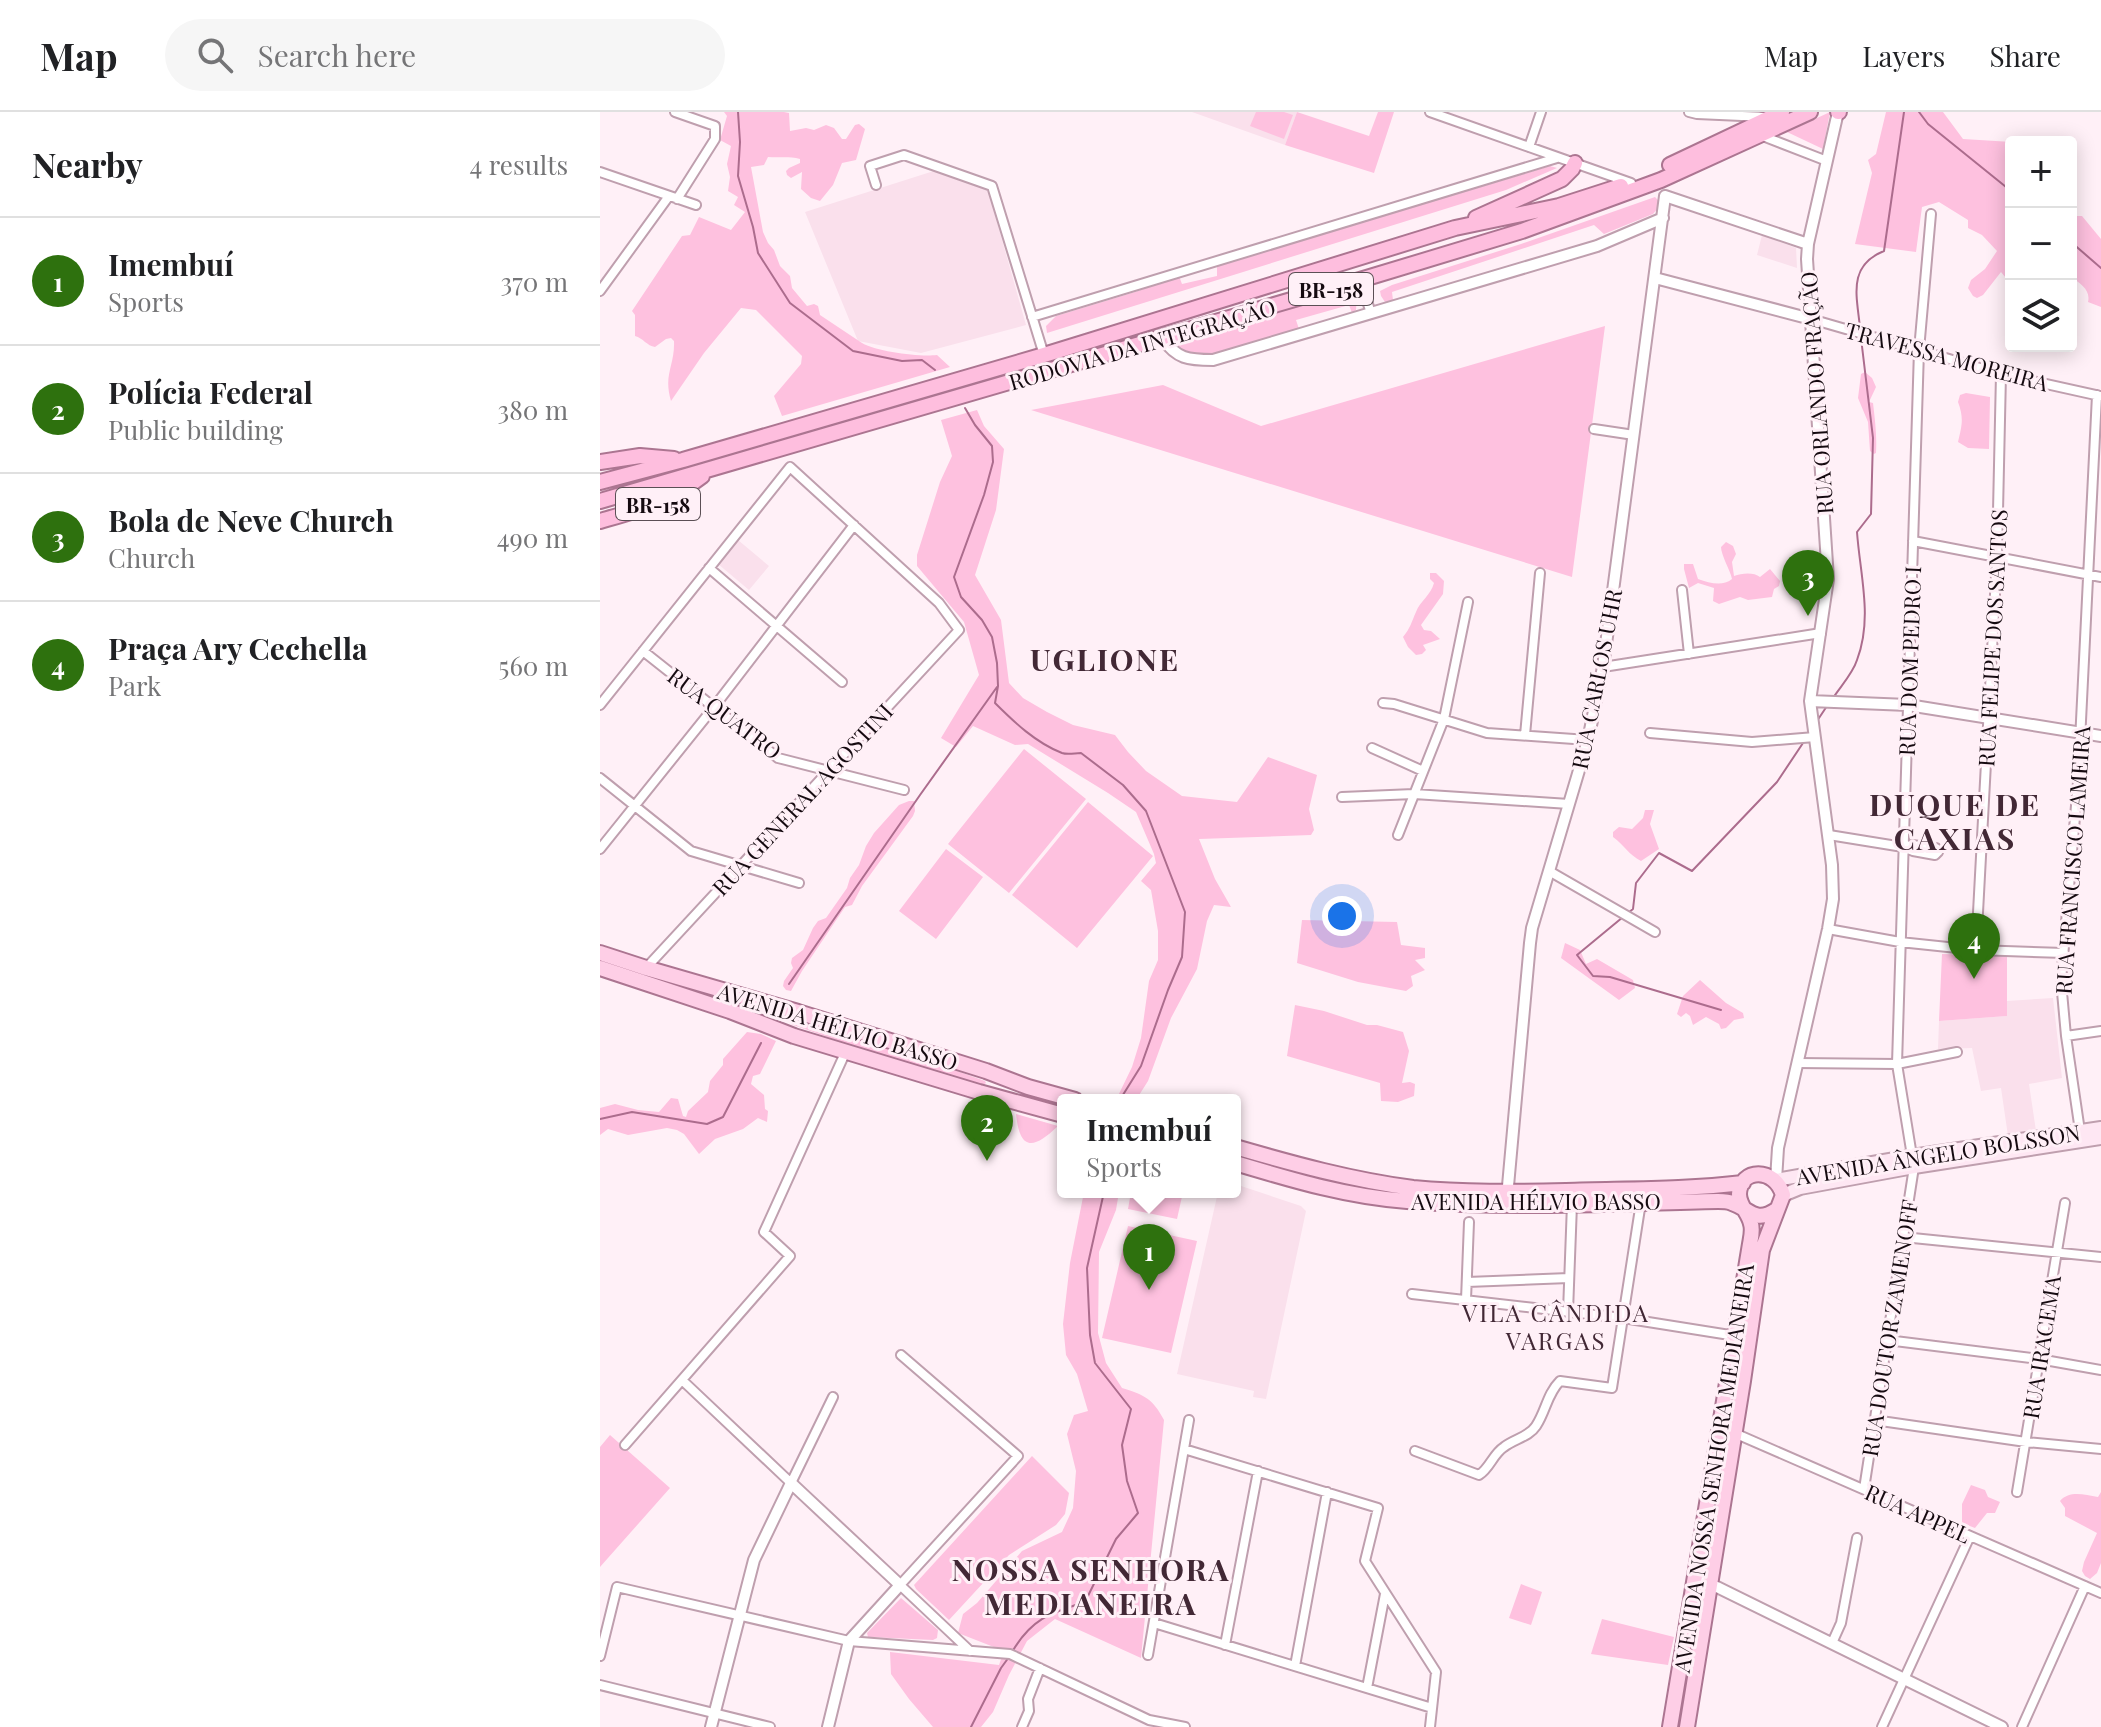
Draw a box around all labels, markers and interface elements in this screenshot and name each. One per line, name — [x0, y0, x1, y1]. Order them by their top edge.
search box — [165, 19, 725, 91]
text: Map — [40, 30, 117, 81]
icon: search — [193, 33, 237, 77]
text: Search here — [257, 35, 416, 75]
text: Map — [1764, 37, 1818, 74]
text: Layers — [1862, 37, 1945, 74]
text: Share — [1989, 37, 2061, 74]
map controls — [2005, 136, 2077, 352]
button: + — [2005, 136, 2077, 208]
text: Nearby — [32, 141, 143, 187]
text: 4 results — [469, 147, 568, 182]
button: − — [2005, 208, 2077, 280]
text: Imembuí — [108, 244, 234, 284]
text: 1 — [53, 264, 63, 299]
text: 370 m — [501, 264, 568, 299]
street label: RUA ORLANDO FRAÇÃO — [1793, 271, 1839, 515]
road number: BR-158 — [1289, 273, 1373, 305]
button: layers — [2005, 280, 2077, 352]
text: Sports — [108, 284, 184, 319]
street label: RODOVIA DA INTEGRAÇÃO — [1005, 292, 1279, 396]
street label: TRAVESSA MOREIRA — [1842, 314, 2052, 398]
text: Polícia Federal — [108, 372, 313, 412]
text: 2 — [51, 392, 65, 427]
text: 380 m — [498, 392, 568, 427]
text: Public building — [108, 412, 283, 447]
road number: BR-158 — [616, 488, 700, 520]
text: Bola de Neve Church — [108, 500, 394, 540]
street label: RUA FELIPE DOS SANTOS — [1970, 508, 2014, 768]
text: 3 — [52, 520, 64, 555]
text: 490 m — [497, 520, 568, 555]
text: Church — [108, 540, 195, 575]
pin: 3 — [1782, 550, 1834, 616]
street label: RUA DOM PEDRO I — [1891, 566, 1927, 756]
street label: RUA CARLOS UHR — [1564, 586, 1628, 772]
text: Praça Ary Cechella — [108, 628, 368, 668]
district label: UGLIONE — [1030, 639, 1180, 679]
text: 4 — [51, 648, 65, 683]
text: 560 m — [499, 648, 568, 683]
street label: RUA QUATRO — [662, 660, 788, 766]
text: Park — [108, 668, 161, 703]
street label: RUA GENERAL AGOSTINI — [705, 696, 899, 902]
street label: RUA FRANCISCO LAMEIRA — [2048, 725, 2096, 995]
district label: DUQUE DE CAXIAS — [1869, 784, 2041, 858]
your location — [1322, 896, 1362, 936]
pin: 4 — [1948, 913, 2000, 979]
street label: AVENIDA HÉLVIO BASSO — [713, 975, 962, 1077]
popup — [1057, 1094, 1241, 1198]
pin: 2 — [961, 1095, 1013, 1161]
text: Imembuí — [1086, 1109, 1212, 1149]
street label: AVENIDA ÂNGELO BOLSSON — [1793, 1117, 2082, 1191]
text: Sports — [1086, 1149, 1162, 1184]
street label: AVENIDA HÉLVIO BASSO — [1410, 1186, 1661, 1216]
street label: RUA DOUTOR ZAMENOFF — [1854, 1197, 1924, 1459]
pin: 1 — [1123, 1224, 1175, 1290]
street label: AVENIDA NOSSA SENHORA MEDIANEIRA — [1666, 1262, 1760, 1675]
street label: RUA IRACEMA — [2015, 1273, 2067, 1421]
district label: VILA CÂNDIDA VARGAS — [1461, 1296, 1650, 1356]
street label: RUA APPEL — [1860, 1476, 1976, 1550]
district label: NOSSA SENHORA MEDIANEIRA — [951, 1549, 1231, 1623]

